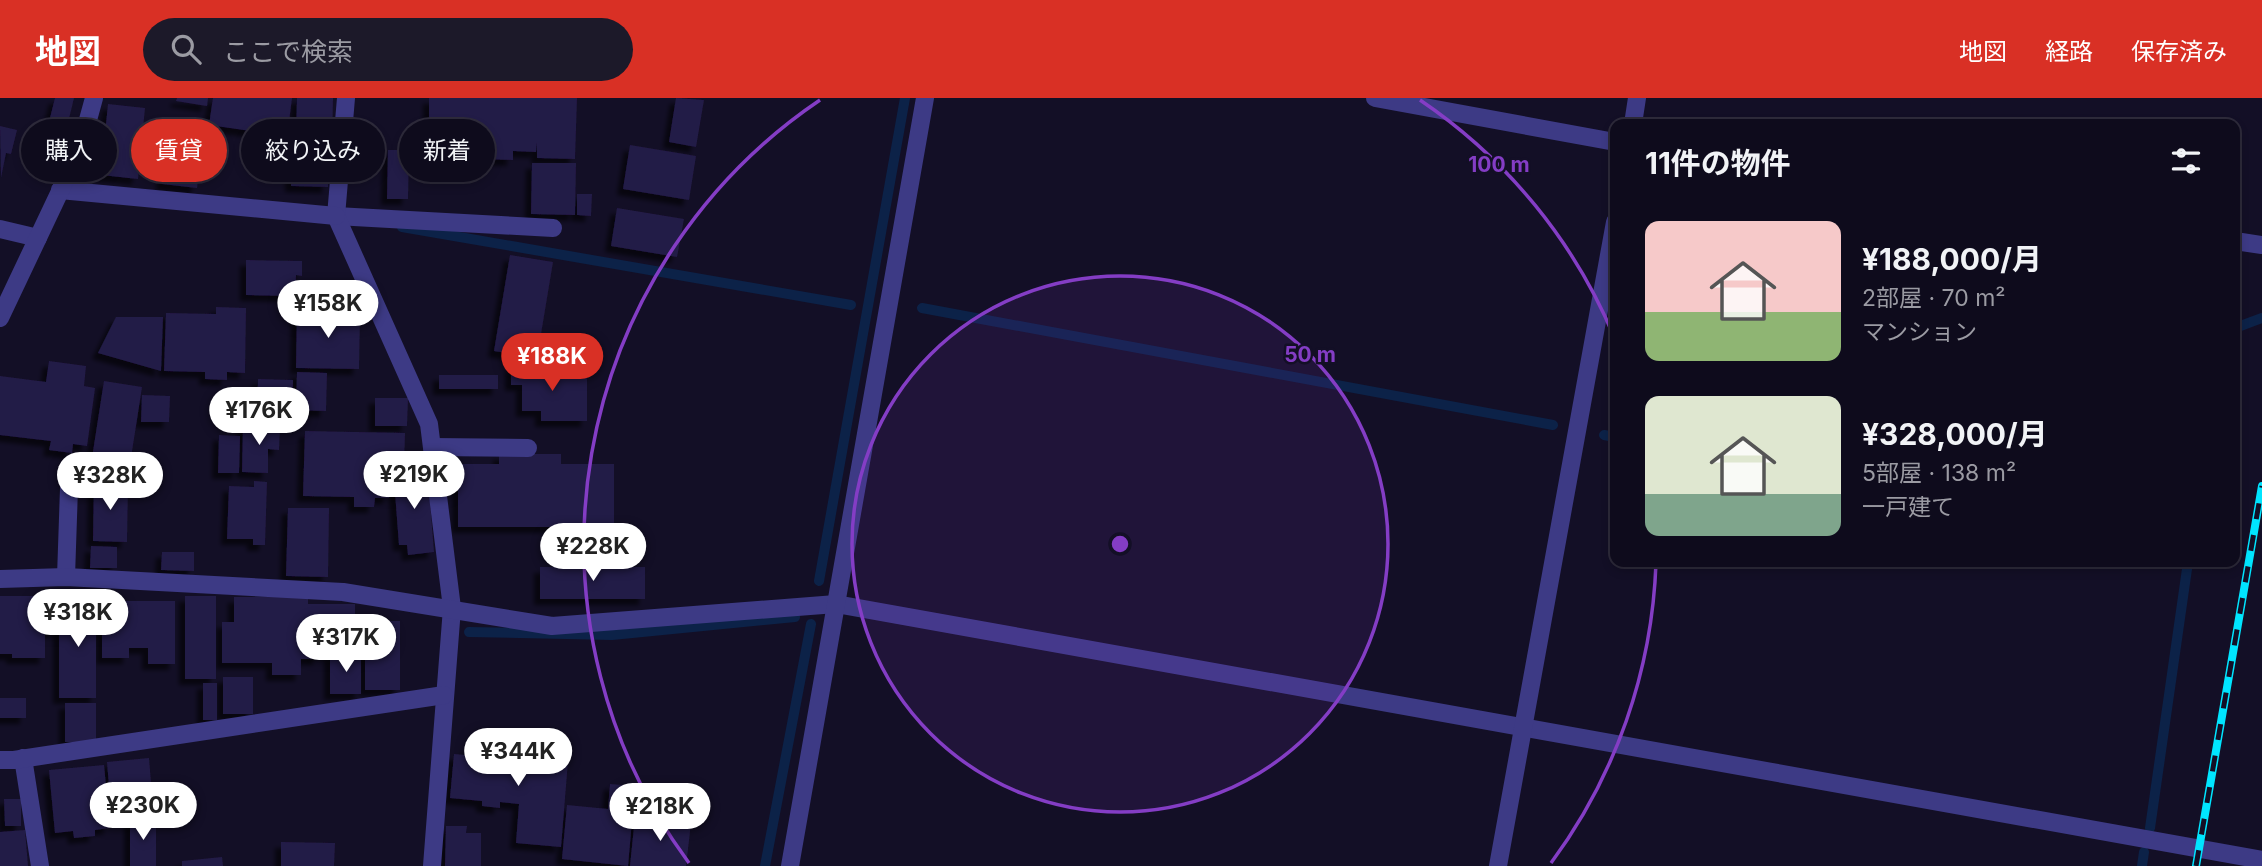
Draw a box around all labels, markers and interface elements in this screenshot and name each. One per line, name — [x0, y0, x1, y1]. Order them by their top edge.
search box — [143, 18, 633, 81]
icon: search — [167, 30, 205, 68]
text: 地図 — [35, 31, 101, 71]
text: ここで検索 — [223, 36, 353, 67]
text: 地図 — [1959, 37, 2007, 66]
text: 経路 — [2045, 37, 2093, 66]
text: 保存済み — [2131, 37, 2227, 66]
chip: 購入 — [21, 119, 117, 182]
chip: 賃貸 — [131, 119, 227, 182]
chip: 絞り込み — [241, 119, 385, 182]
chip: 新着 — [399, 119, 495, 182]
icon: filters — [2167, 142, 2205, 180]
text: 11件の物件 — [1645, 145, 1791, 181]
text: 100 m — [1468, 152, 1530, 177]
text: ¥188,000/月 — [1862, 241, 2042, 277]
icon: home — [1701, 249, 1785, 333]
pin: ¥158K — [279, 280, 377, 340]
text: 2部屋 · 70 m² — [1862, 284, 2006, 312]
text: ¥158K — [293, 289, 363, 317]
text: マンション — [1862, 318, 1977, 346]
pin: ¥188K — [503, 334, 601, 393]
text: ¥188K — [517, 342, 587, 370]
text: 50 m — [1284, 342, 1336, 367]
pin: ¥176K — [210, 388, 308, 447]
text: ¥176K — [225, 396, 293, 424]
text: ¥328,000/月 — [1862, 416, 2048, 452]
icon: home — [1701, 424, 1785, 508]
pin: ¥328K — [61, 452, 159, 512]
pin: ¥219K — [365, 452, 463, 511]
text: 5部屋 · 138 m² — [1862, 459, 2016, 487]
text: ¥219K — [380, 460, 449, 488]
text: ¥328K — [73, 461, 147, 489]
text: 一戸建て — [1862, 493, 1954, 521]
pin: ¥228K — [544, 524, 642, 583]
text: ¥228K — [556, 532, 630, 560]
centre of rings — [1108, 532, 1132, 556]
pin: ¥318K — [29, 589, 127, 649]
text: ¥318K — [43, 598, 113, 626]
pin: ¥317K — [297, 614, 395, 674]
text: ¥317K — [312, 623, 380, 651]
pin: ¥344K — [469, 728, 567, 788]
text: ¥344K — [480, 737, 556, 765]
pin: ¥230K — [94, 782, 192, 842]
pin: ¥218K — [611, 784, 709, 843]
text: ¥230K — [106, 791, 180, 819]
text: ¥218K — [625, 792, 695, 820]

